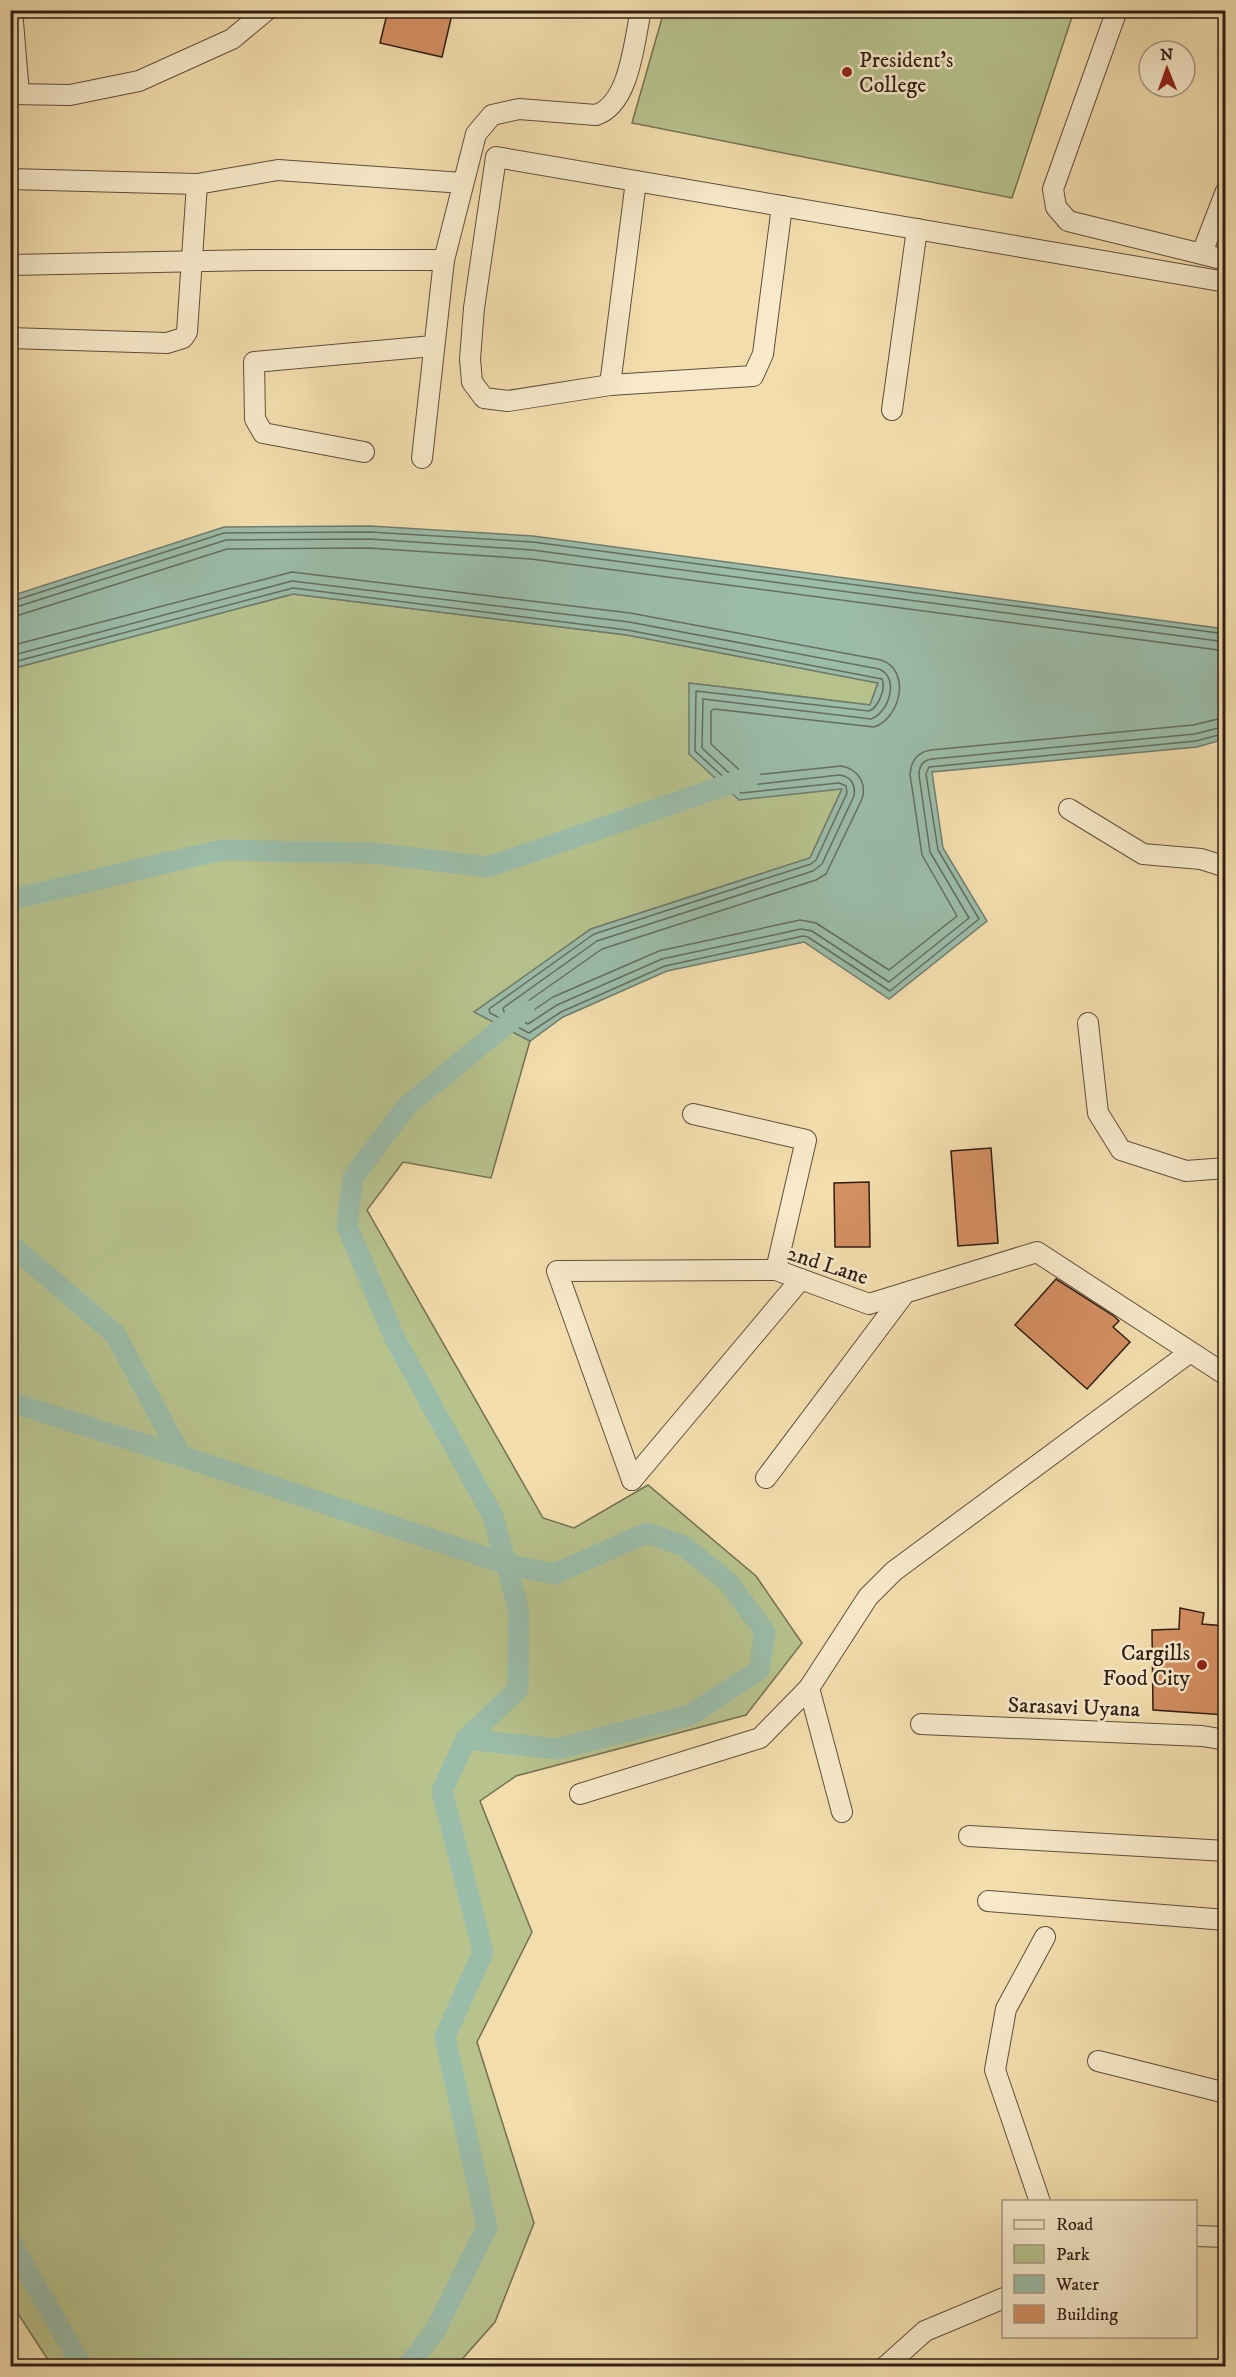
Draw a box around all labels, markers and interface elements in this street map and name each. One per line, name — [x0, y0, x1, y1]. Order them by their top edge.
north arrow — [1137, 39, 1197, 99]
text: N — [1160, 45, 1173, 65]
place label: President's College — [859, 47, 953, 99]
marker: President's College — [840, 65, 854, 79]
street label: 2nd Lane — [784, 1240, 871, 1291]
place label: Cargills Food City — [1103, 1640, 1191, 1692]
marker: Cargills Food City — [1195, 1658, 1209, 1672]
street label: Sarasavi Uyana — [1007, 1692, 1141, 1723]
legend — [1002, 2200, 1197, 2338]
text: Road — [1056, 2214, 1093, 2236]
text: Park — [1056, 2244, 1090, 2266]
text: Water — [1055, 2274, 1099, 2296]
text: Building — [1056, 2304, 1118, 2326]

